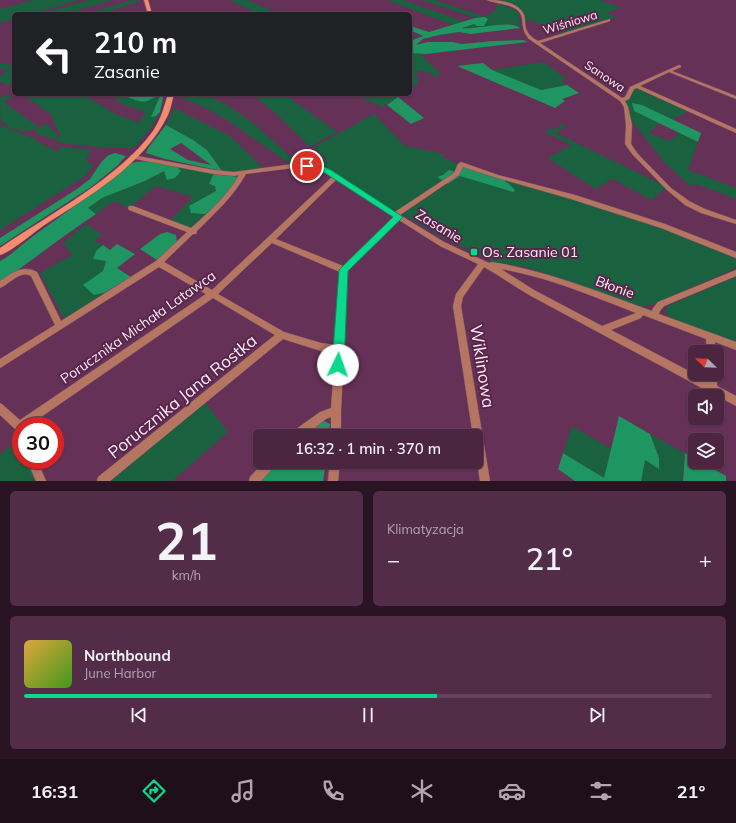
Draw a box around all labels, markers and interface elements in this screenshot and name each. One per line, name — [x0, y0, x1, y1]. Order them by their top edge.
street label: Wiśniowa — [541, 7, 599, 37]
text: 210 m — [94, 25, 177, 60]
icon: left — [28, 28, 80, 80]
street label: Sanowa — [582, 57, 628, 95]
text: Zasanie — [94, 60, 160, 83]
pin — [290, 149, 324, 183]
icon: arrive — [296, 155, 318, 177]
street label: Zasanie — [412, 205, 466, 247]
place label: Os. Zasanie 01 — [482, 243, 578, 261]
marker: Os. Zasanie 01 — [469, 247, 479, 257]
street label: Porucznika Michała Latawca — [57, 266, 219, 388]
street label: Błonie — [593, 272, 637, 302]
street label: Wiklinowa — [466, 323, 500, 409]
street label: Porucznika Jana Rostka — [103, 329, 261, 463]
position arrow — [317, 344, 359, 386]
north arrow — [688, 345, 724, 381]
map controls — [688, 345, 724, 469]
button: sound — [688, 389, 724, 425]
speed limit sign: 30 — [12, 417, 64, 469]
button: layers — [688, 433, 724, 469]
text: 16:32 · 1 min · 370 m — [295, 439, 441, 458]
text: 21 — [155, 508, 218, 573]
text: Klimatyzacja — [387, 521, 464, 537]
text: 21° — [526, 540, 573, 578]
text: − — [387, 546, 400, 574]
text: + — [699, 546, 712, 574]
text: km/h — [172, 567, 201, 583]
text: Northbound — [84, 646, 171, 665]
text: June Harbor — [84, 665, 156, 681]
icon: previous — [128, 704, 150, 726]
icon: pause — [357, 704, 379, 726]
icon: next — [586, 704, 608, 726]
icon: directions — [140, 777, 168, 805]
icon: music — [229, 777, 257, 805]
icon: phone — [319, 777, 347, 805]
icon: climate — [408, 777, 436, 805]
icon: car — [498, 777, 526, 805]
icon: filters — [587, 777, 615, 805]
text: 16:31 — [31, 780, 78, 803]
text: 21° — [677, 780, 705, 803]

